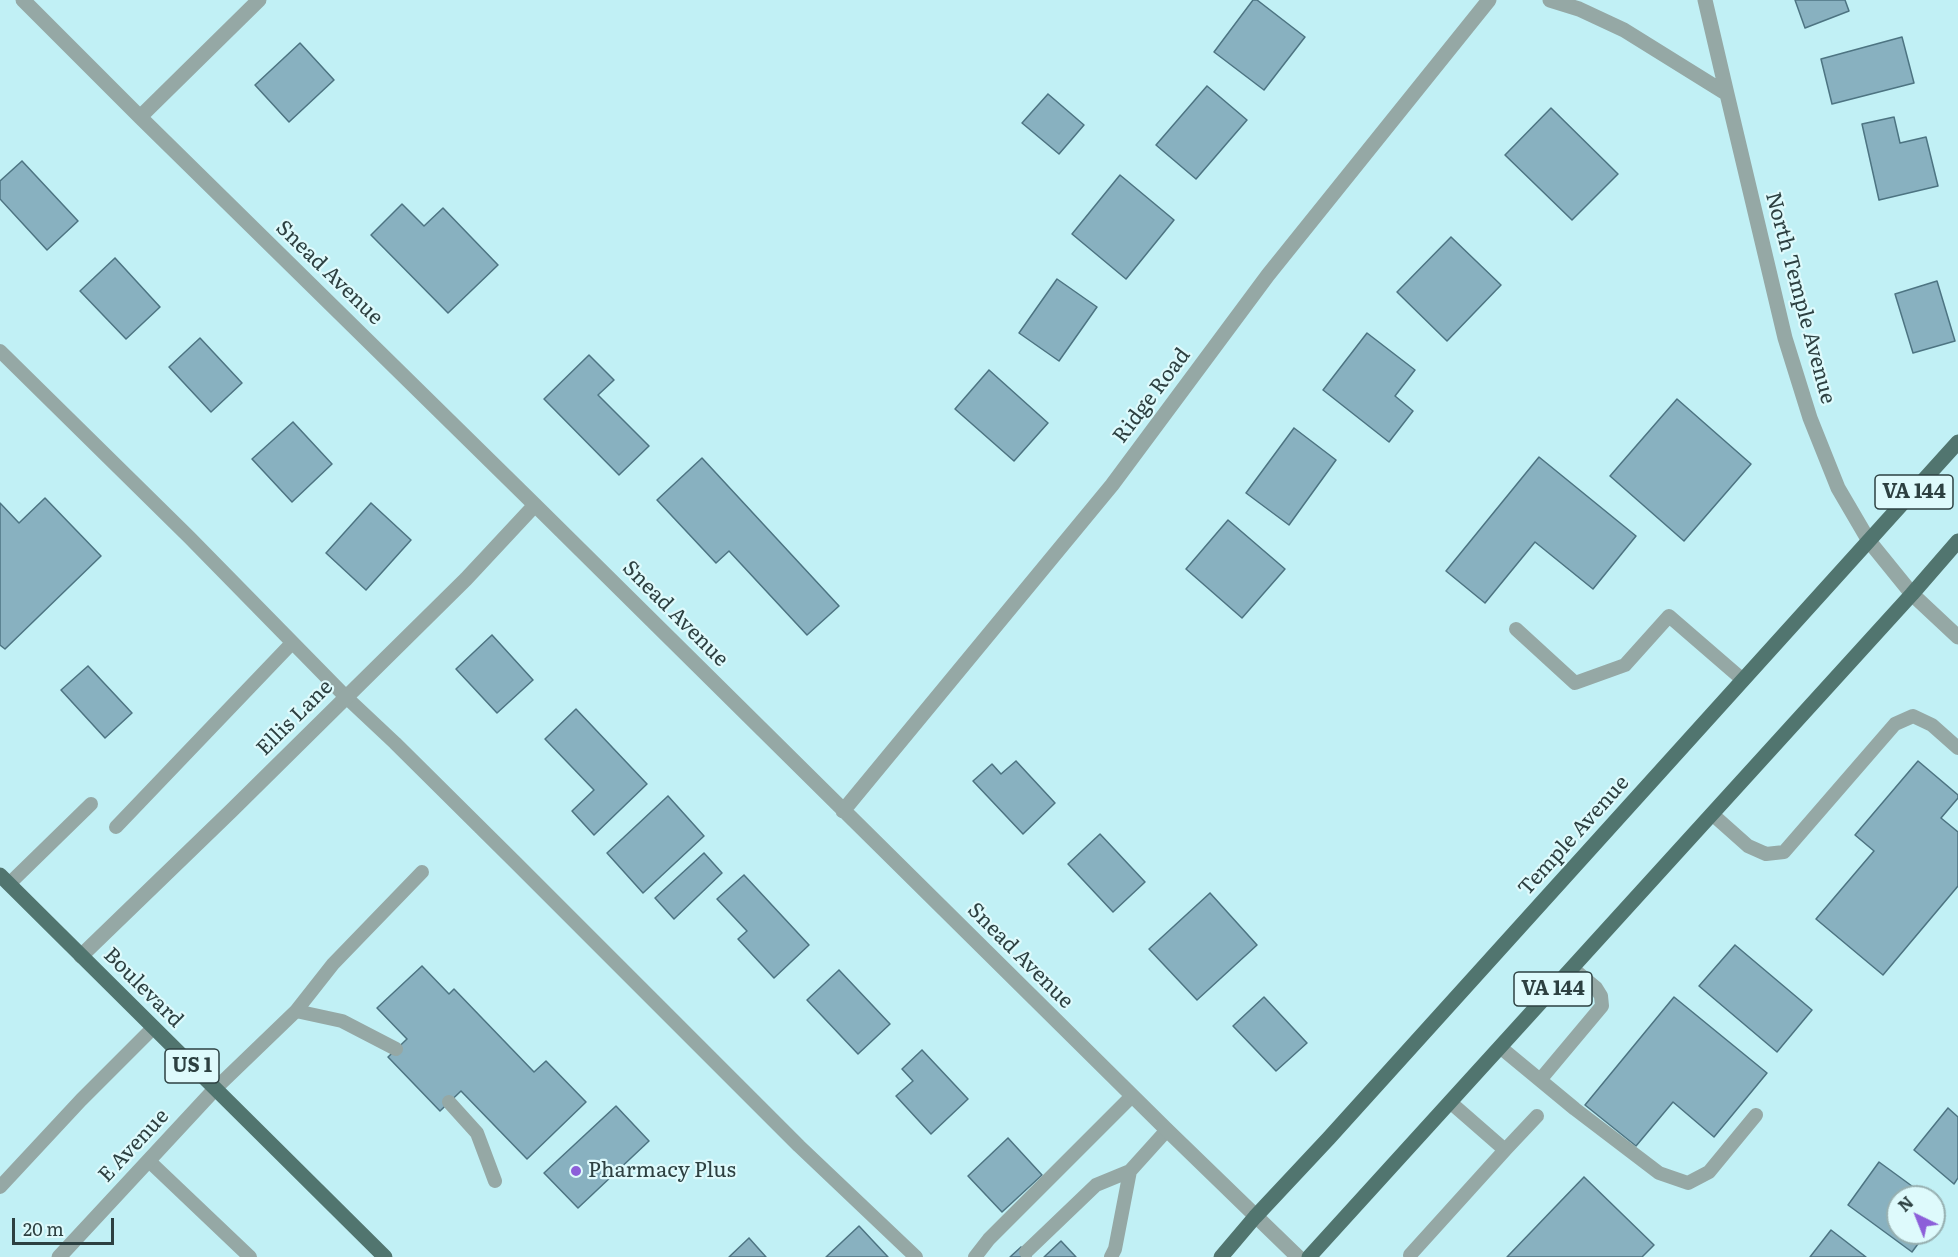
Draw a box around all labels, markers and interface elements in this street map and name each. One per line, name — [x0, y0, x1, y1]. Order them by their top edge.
street label: North Temple Avenue — [1760, 189, 1840, 407]
street label: Snead Avenue — [270, 216, 388, 330]
street label: Ridge Road — [1108, 344, 1196, 448]
road number: VA 144 — [1875, 475, 1953, 509]
street label: Snead Avenue — [617, 556, 733, 672]
street label: Ellis Lane — [252, 675, 338, 761]
street label: Temple Avenue — [1513, 771, 1635, 901]
street label: Snead Avenue — [962, 898, 1078, 1014]
street label: Boulevard — [98, 943, 188, 1033]
road number: VA 144 — [1514, 972, 1592, 1006]
road number: US 1 — [165, 1049, 219, 1083]
street label: E Avenue — [94, 1104, 174, 1188]
place label: Pharmacy Plus — [588, 1158, 736, 1184]
marker: Pharmacy Plus — [569, 1164, 583, 1178]
north arrow — [1886, 1185, 1946, 1245]
text: N — [1892, 1190, 1918, 1217]
scale bar — [15, 1206, 117, 1244]
text: 20 m — [23, 1215, 64, 1242]

